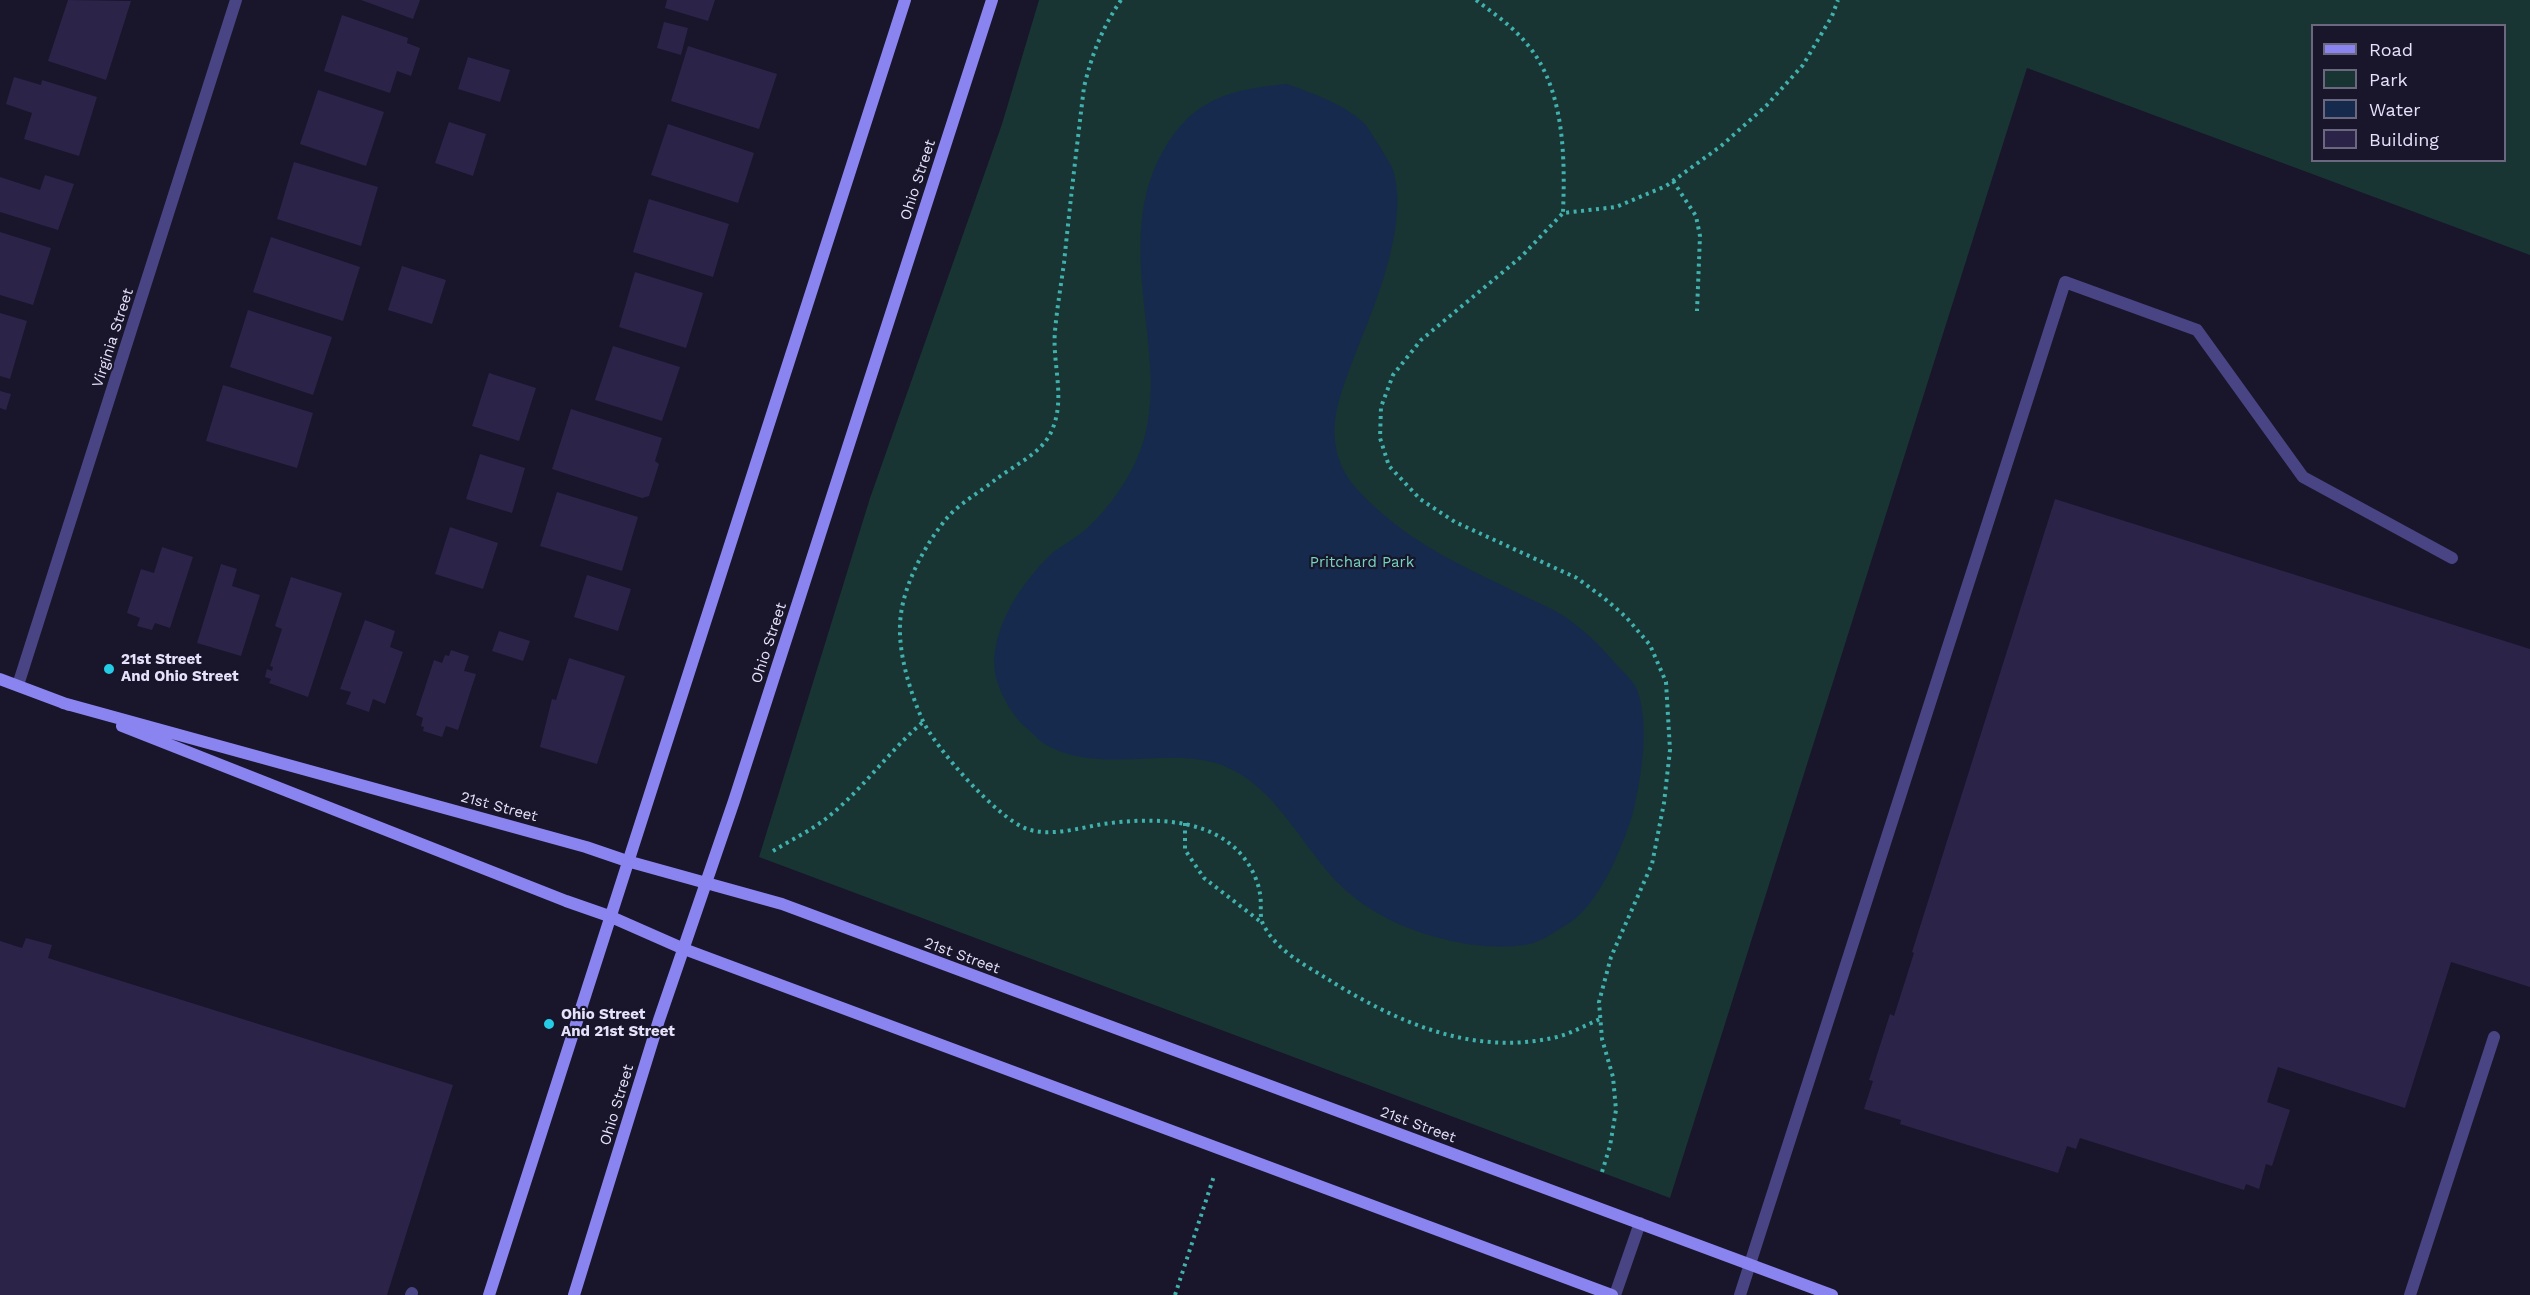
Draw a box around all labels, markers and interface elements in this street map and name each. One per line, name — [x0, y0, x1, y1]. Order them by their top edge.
legend — [2311, 24, 2506, 162]
text: Road — [2369, 39, 2413, 60]
text: Park — [2369, 69, 2408, 90]
text: Water — [2369, 99, 2421, 120]
text: Building — [2369, 129, 2439, 150]
street label: Ohio Street — [897, 137, 939, 223]
street label: Virginia Street — [88, 286, 138, 390]
park label: Pritchard Park — [1310, 554, 1414, 572]
street label: Ohio Street — [748, 600, 790, 686]
place label: 21st Street And Ohio Street — [121, 651, 239, 686]
marker: 21st Street And Ohio Street — [102, 662, 116, 676]
street label: 21st Street — [458, 788, 540, 826]
street label: 21st Street — [922, 934, 1002, 978]
place label: Ohio Street And 21st Street — [561, 1006, 675, 1041]
marker: Ohio Street And 21st Street — [542, 1017, 556, 1031]
street label: Ohio Street — [596, 1062, 638, 1148]
street label: 21st Street — [1378, 1103, 1458, 1147]

